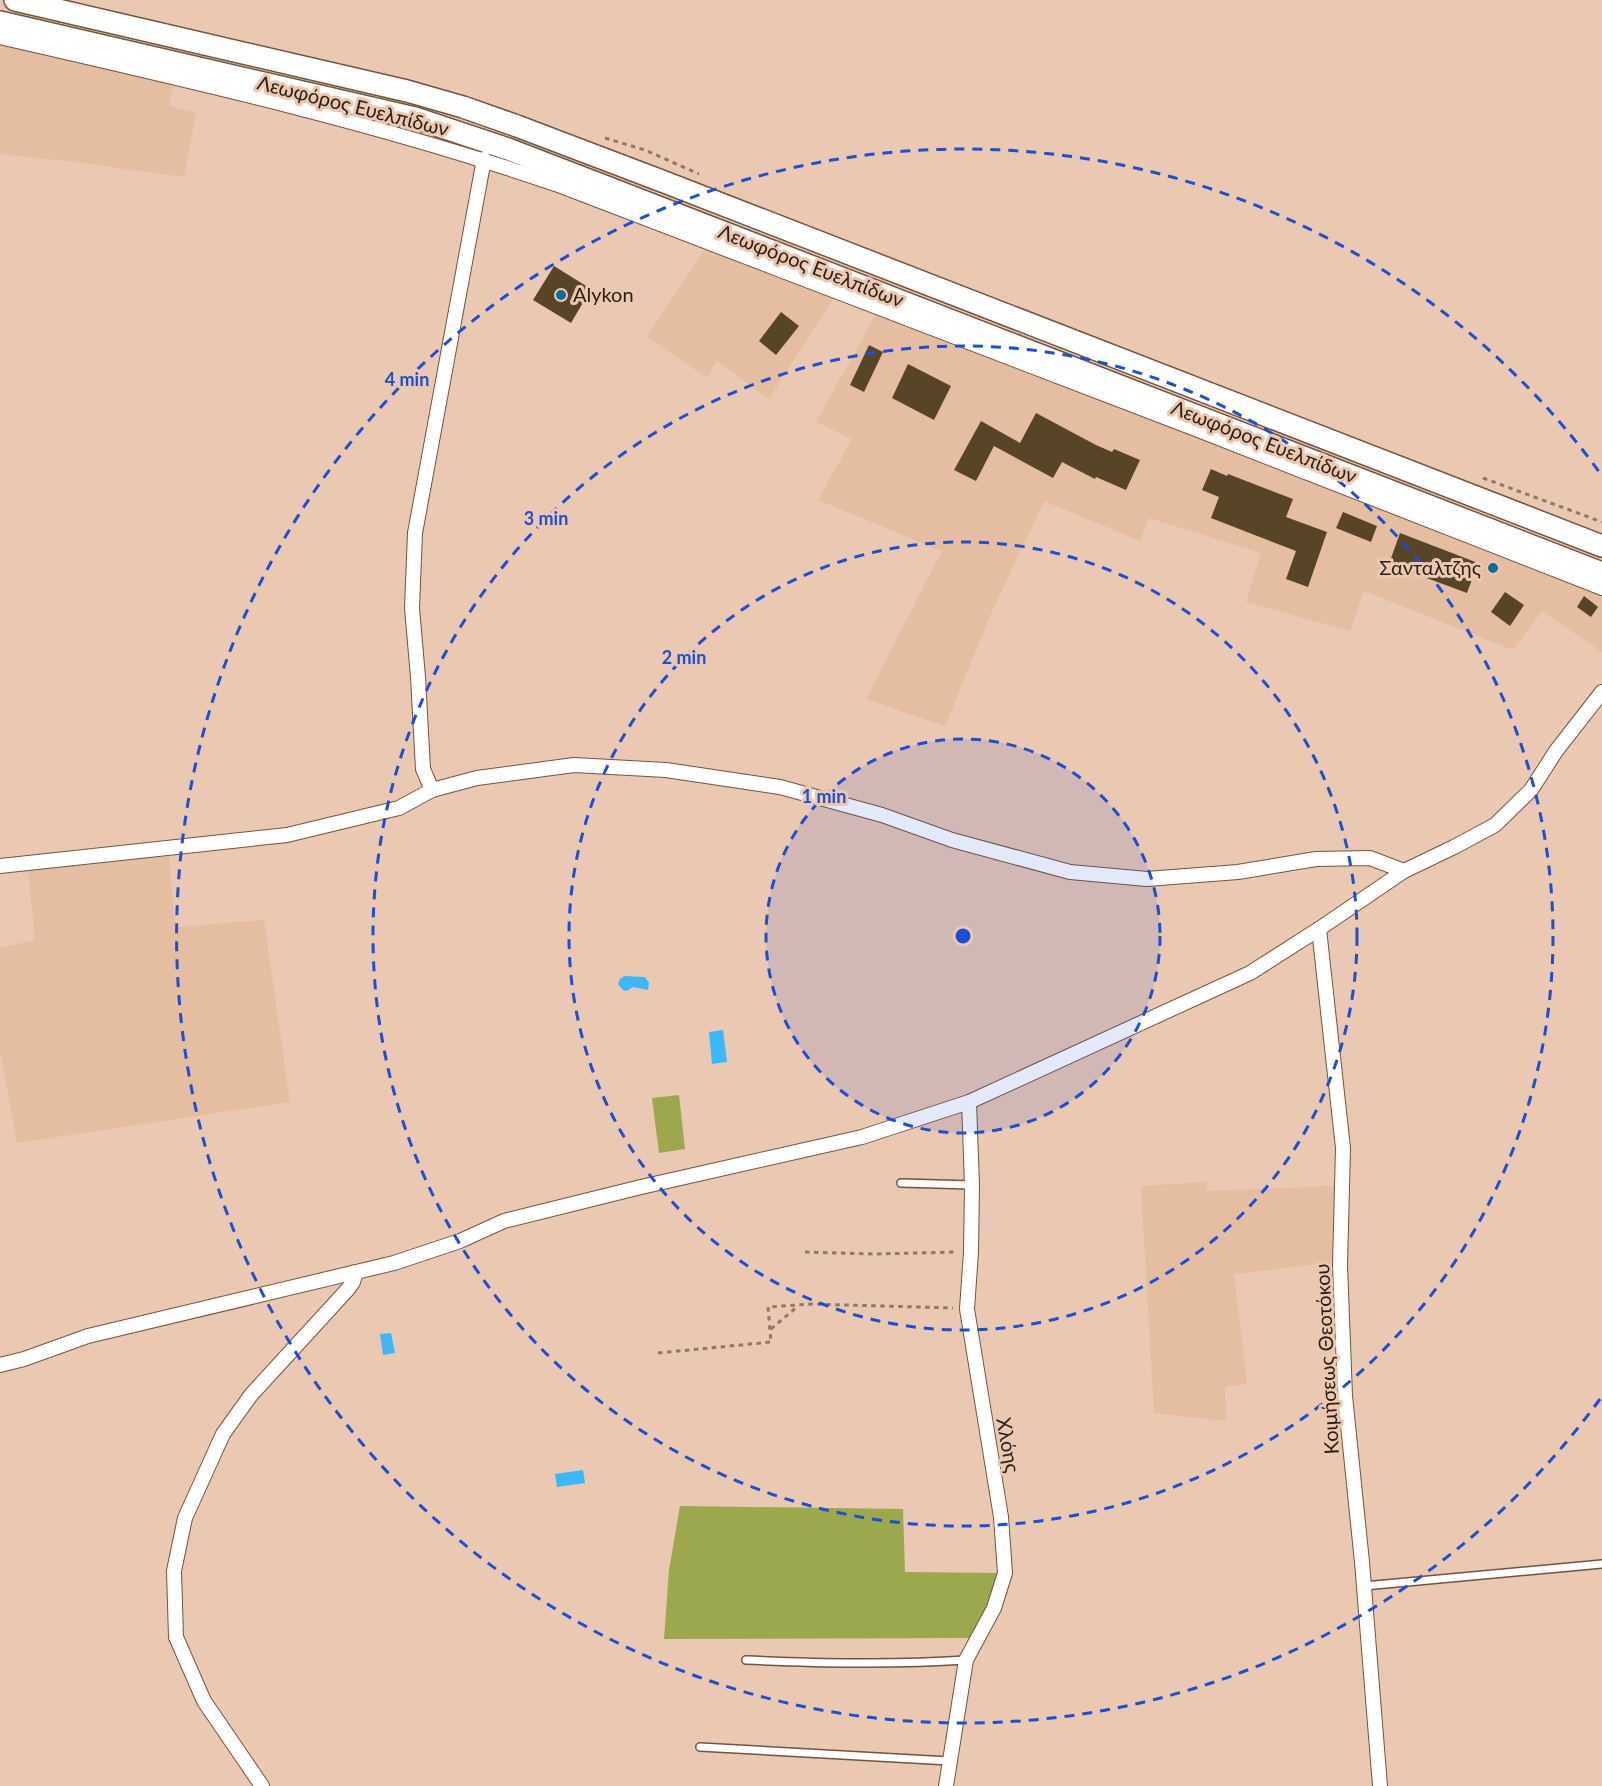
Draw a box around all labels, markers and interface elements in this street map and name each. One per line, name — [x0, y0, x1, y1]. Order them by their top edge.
street label: Λεωφόρος Ευελπίδων — [255, 70, 451, 140]
street label: Λεωφόρος Ευελπίδων — [715, 219, 907, 311]
place label: Alykon — [573, 282, 634, 306]
marker: Alykon — [554, 288, 568, 302]
text: 4 min — [385, 368, 429, 390]
street label: Λεωφόρος Ευελπίδων — [1168, 395, 1360, 487]
text: 3 min — [524, 507, 568, 529]
place label: Σανταλτζης — [1379, 555, 1481, 579]
marker: Σανταλτζης — [1486, 561, 1500, 575]
text: 2 min — [662, 646, 706, 668]
text: 1 min — [802, 785, 846, 807]
centre of rings — [953, 926, 973, 946]
street label: Κοιμήσεως Θεοτόκου — [1309, 1263, 1343, 1455]
street label: Χλόης — [992, 1415, 1026, 1474]

